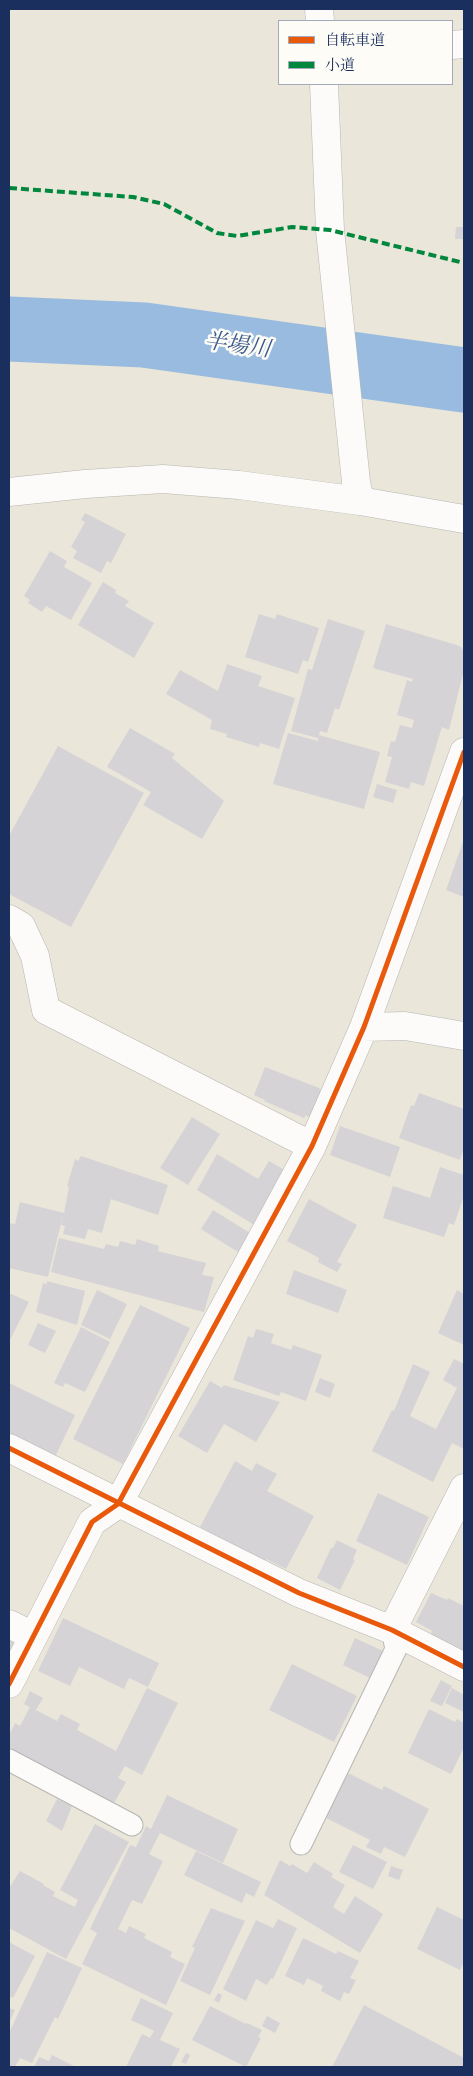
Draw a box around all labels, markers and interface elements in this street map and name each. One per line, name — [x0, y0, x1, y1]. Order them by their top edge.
legend — [278, 20, 453, 85]
text: 自転車道 — [325, 31, 385, 52]
text: 小道 — [325, 56, 355, 77]
water label: 半場川 — [202, 330, 272, 366]

